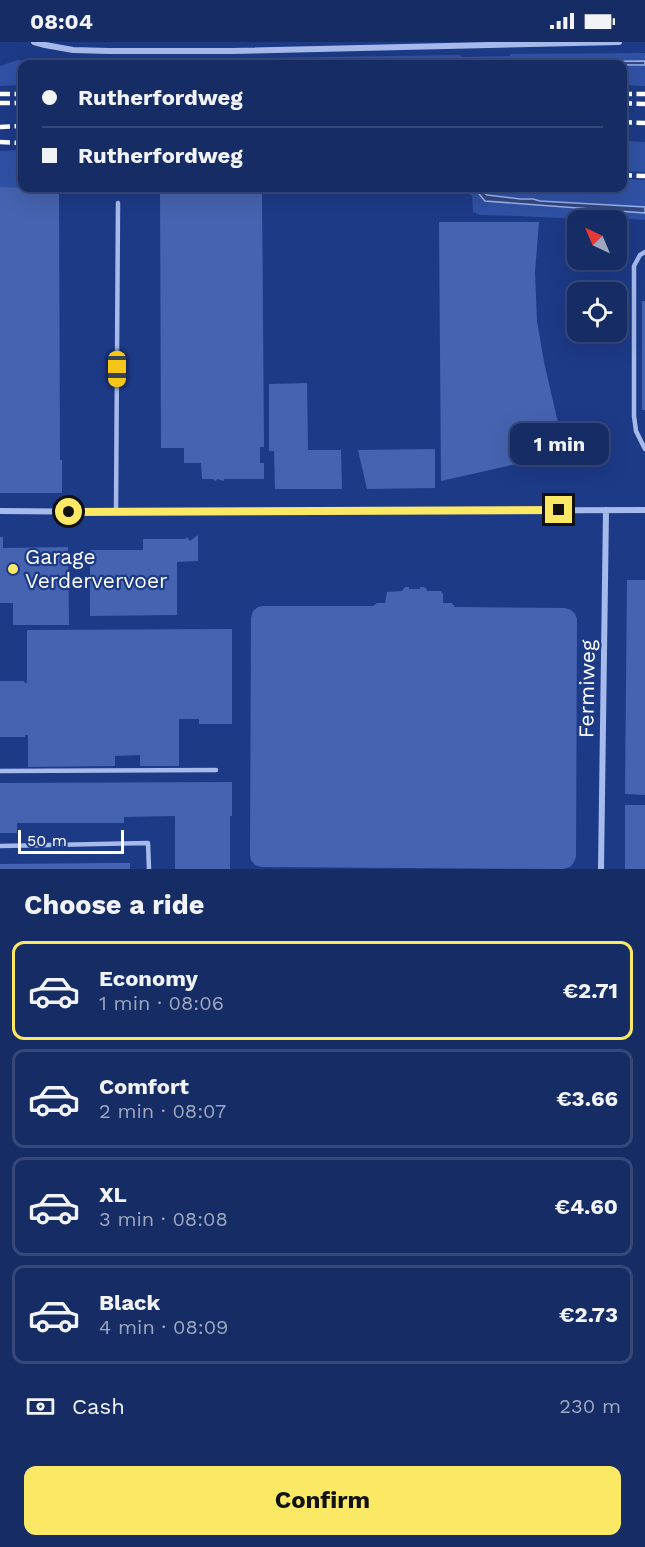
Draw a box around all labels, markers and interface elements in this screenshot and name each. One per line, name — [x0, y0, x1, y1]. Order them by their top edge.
text: 08:04 — [30, 9, 93, 34]
text: Rutherfordweg — [78, 85, 243, 110]
text: Rutherfordweg — [78, 143, 243, 168]
north arrow — [567, 210, 627, 270]
map controls — [567, 210, 627, 342]
button: locate — [567, 282, 627, 342]
car — [108, 351, 126, 387]
callout: 1 min — [510, 423, 608, 465]
text: 1 min — [534, 432, 585, 456]
route end — [545, 496, 572, 523]
route start — [55, 498, 82, 525]
place label: Garage Verdervervoer — [25, 544, 168, 593]
marker: Garage Verdervervoer — [6, 562, 20, 576]
street label: Fermiweg — [573, 639, 600, 738]
scale bar — [18, 827, 124, 854]
text: 50 m — [27, 831, 67, 850]
text: Choose a ride — [24, 889, 204, 921]
icon: car — [27, 964, 81, 1018]
text: Economy — [99, 966, 198, 991]
text: €2.71 — [563, 978, 618, 1003]
text: 1 min · 08:06 — [99, 991, 224, 1015]
icon: car — [27, 1072, 81, 1126]
text: Comfort — [99, 1074, 189, 1099]
text: €3.66 — [556, 1086, 618, 1111]
text: 2 min · 08:07 — [99, 1099, 226, 1123]
icon: car — [27, 1180, 81, 1234]
text: XL — [99, 1182, 127, 1207]
text: €4.60 — [554, 1194, 618, 1219]
text: 3 min · 08:08 — [99, 1207, 228, 1231]
icon: car — [27, 1288, 81, 1342]
text: Black — [99, 1290, 160, 1315]
text: €2.73 — [559, 1302, 618, 1327]
text: 4 min · 08:09 — [99, 1315, 228, 1339]
icon: cash — [24, 1390, 57, 1423]
text: Cash — [72, 1394, 125, 1419]
text: 230 m — [559, 1394, 621, 1418]
button: Confirm — [24, 1466, 621, 1535]

